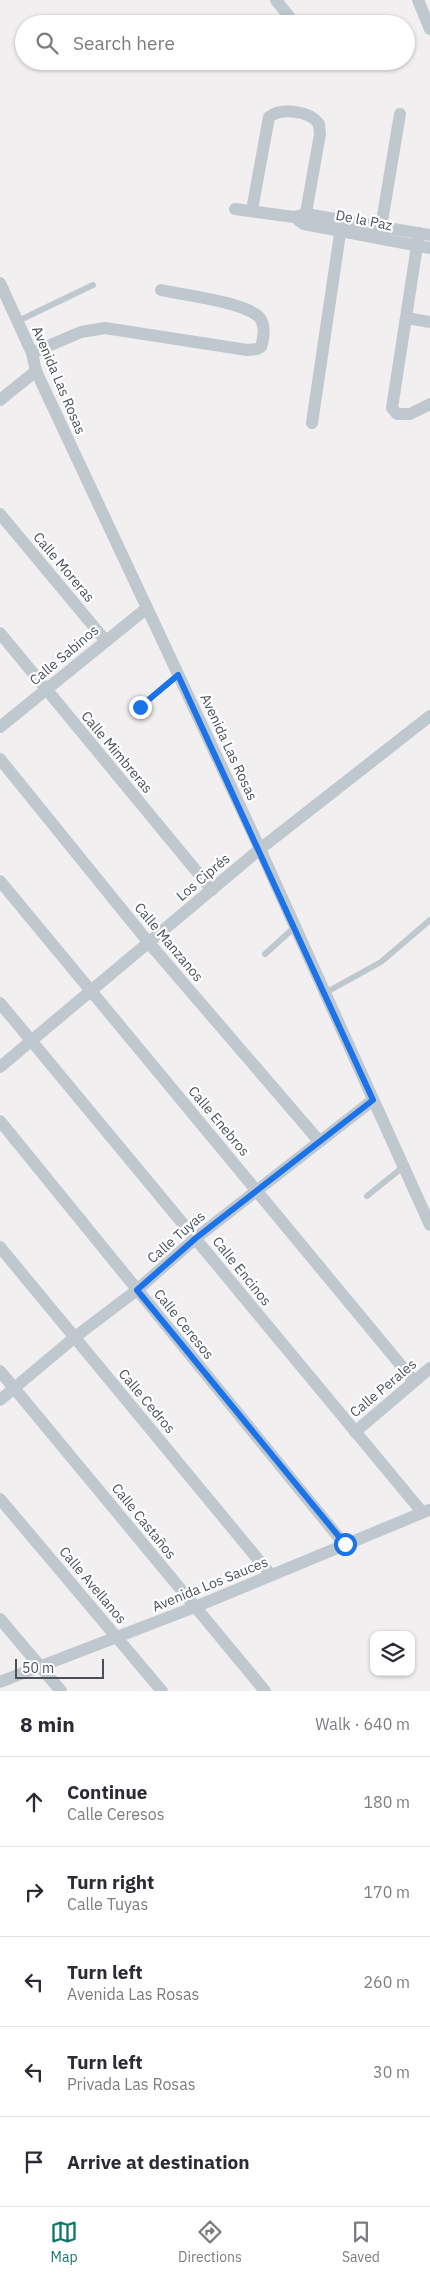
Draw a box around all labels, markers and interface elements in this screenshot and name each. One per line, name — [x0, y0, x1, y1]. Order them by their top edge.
search box — [15, 15, 415, 70]
icon: search — [33, 29, 61, 57]
text: Search here — [73, 31, 175, 55]
street label: De la Paz — [334, 206, 394, 234]
street label: Avenida Las Rosas — [28, 323, 90, 437]
street label: Calle Moreras — [29, 528, 99, 606]
street label: Calle Sabinos — [26, 621, 102, 689]
street label: Avenida Las Rosas — [196, 691, 262, 803]
route end — [129, 696, 152, 719]
street label: Calle Mimbreras — [77, 707, 157, 797]
street label: Los Ciprés — [172, 849, 234, 905]
street label: Calle Manzanos — [131, 899, 208, 985]
street label: Calle Enebros — [184, 1082, 254, 1160]
street label: Calle Tuyas — [143, 1207, 209, 1267]
street label: Calle Encinos — [209, 1233, 276, 1309]
street label: Calle Ceresos — [150, 1285, 218, 1363]
street label: Calle Perales — [346, 1355, 420, 1421]
street label: Calle Cedros — [115, 1365, 179, 1437]
street label: Calle Castaños — [108, 1479, 180, 1563]
route start — [334, 1533, 357, 1556]
street label: Calle Avellanos — [55, 1543, 131, 1627]
street label: Avenida Los Sauces — [149, 1552, 271, 1615]
map controls — [370, 1631, 415, 1676]
button: layers — [370, 1631, 415, 1676]
scale bar — [15, 1656, 104, 1679]
text: 50 m — [22, 1659, 54, 1677]
text: 8 min — [20, 1710, 75, 1738]
text: Walk · 640 m — [315, 1714, 410, 1734]
text: Continue — [67, 1780, 147, 1804]
icon: ahead — [20, 1788, 48, 1816]
text: 180 m — [363, 1792, 410, 1812]
text: Calle Ceresos — [67, 1804, 165, 1824]
text: Turn right — [67, 1870, 154, 1894]
icon: right — [20, 1878, 48, 1906]
text: 170 m — [363, 1882, 410, 1902]
text: Calle Tuyas — [67, 1894, 148, 1914]
text: Turn left — [67, 1960, 143, 1984]
icon: left — [20, 1968, 48, 1996]
text: 260 m — [363, 1972, 410, 1992]
text: Avenida Las Rosas — [67, 1984, 199, 2004]
text: Turn left — [67, 2050, 143, 2074]
icon: left — [20, 2058, 48, 2086]
text: 30 m — [373, 2062, 410, 2082]
text: Privada Las Rosas — [67, 2074, 195, 2094]
icon: arrive — [20, 2148, 48, 2176]
text: Arrive at destination — [67, 2150, 250, 2174]
tab: Map — [50, 2218, 78, 2266]
tab: Directions — [178, 2218, 242, 2266]
tab: Saved — [342, 2218, 380, 2266]

